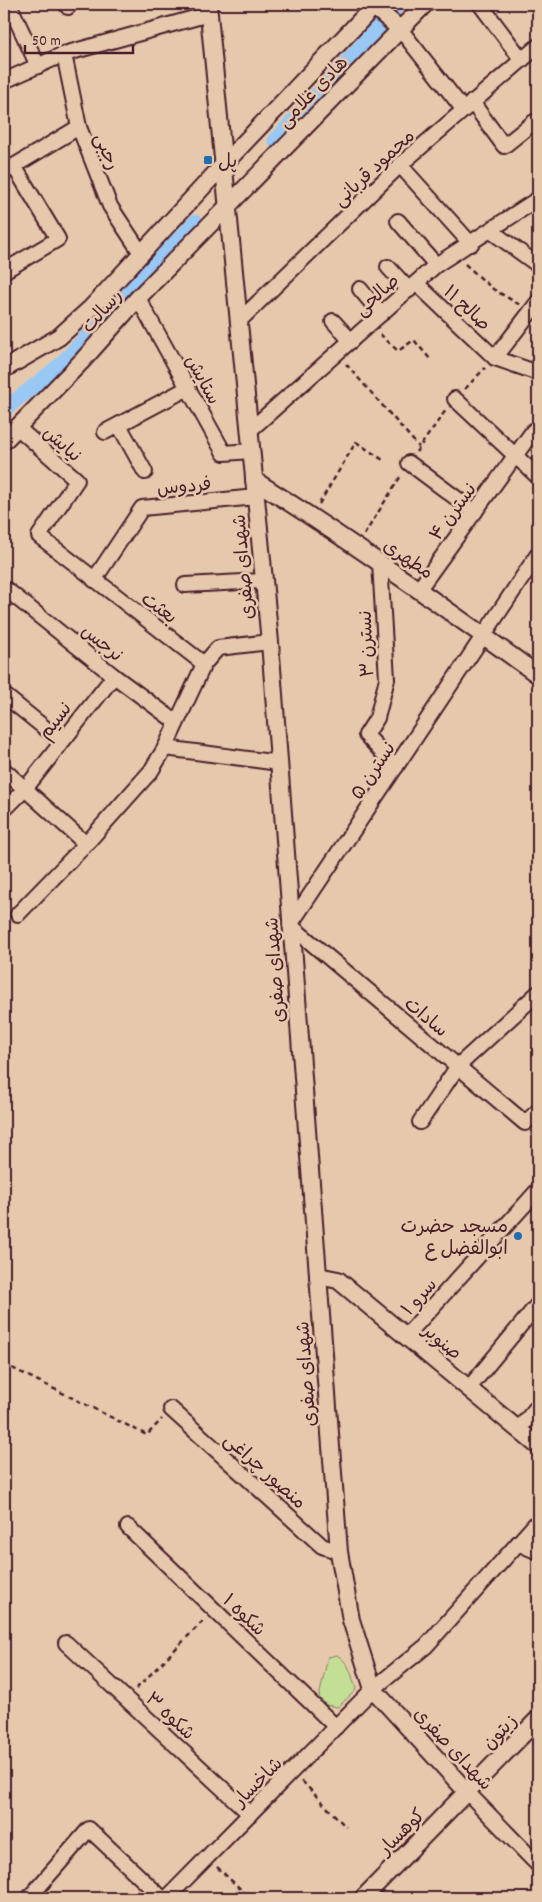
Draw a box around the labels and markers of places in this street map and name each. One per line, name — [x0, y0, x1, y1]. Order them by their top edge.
place label: پل — [218, 150, 237, 177]
marker: پل — [202, 154, 214, 166]
place label: مسجد حضرت ابوالفضل ع — [400, 1215, 508, 1264]
marker: مسجد حضرت ابوالفضل ع — [512, 1230, 524, 1242]

